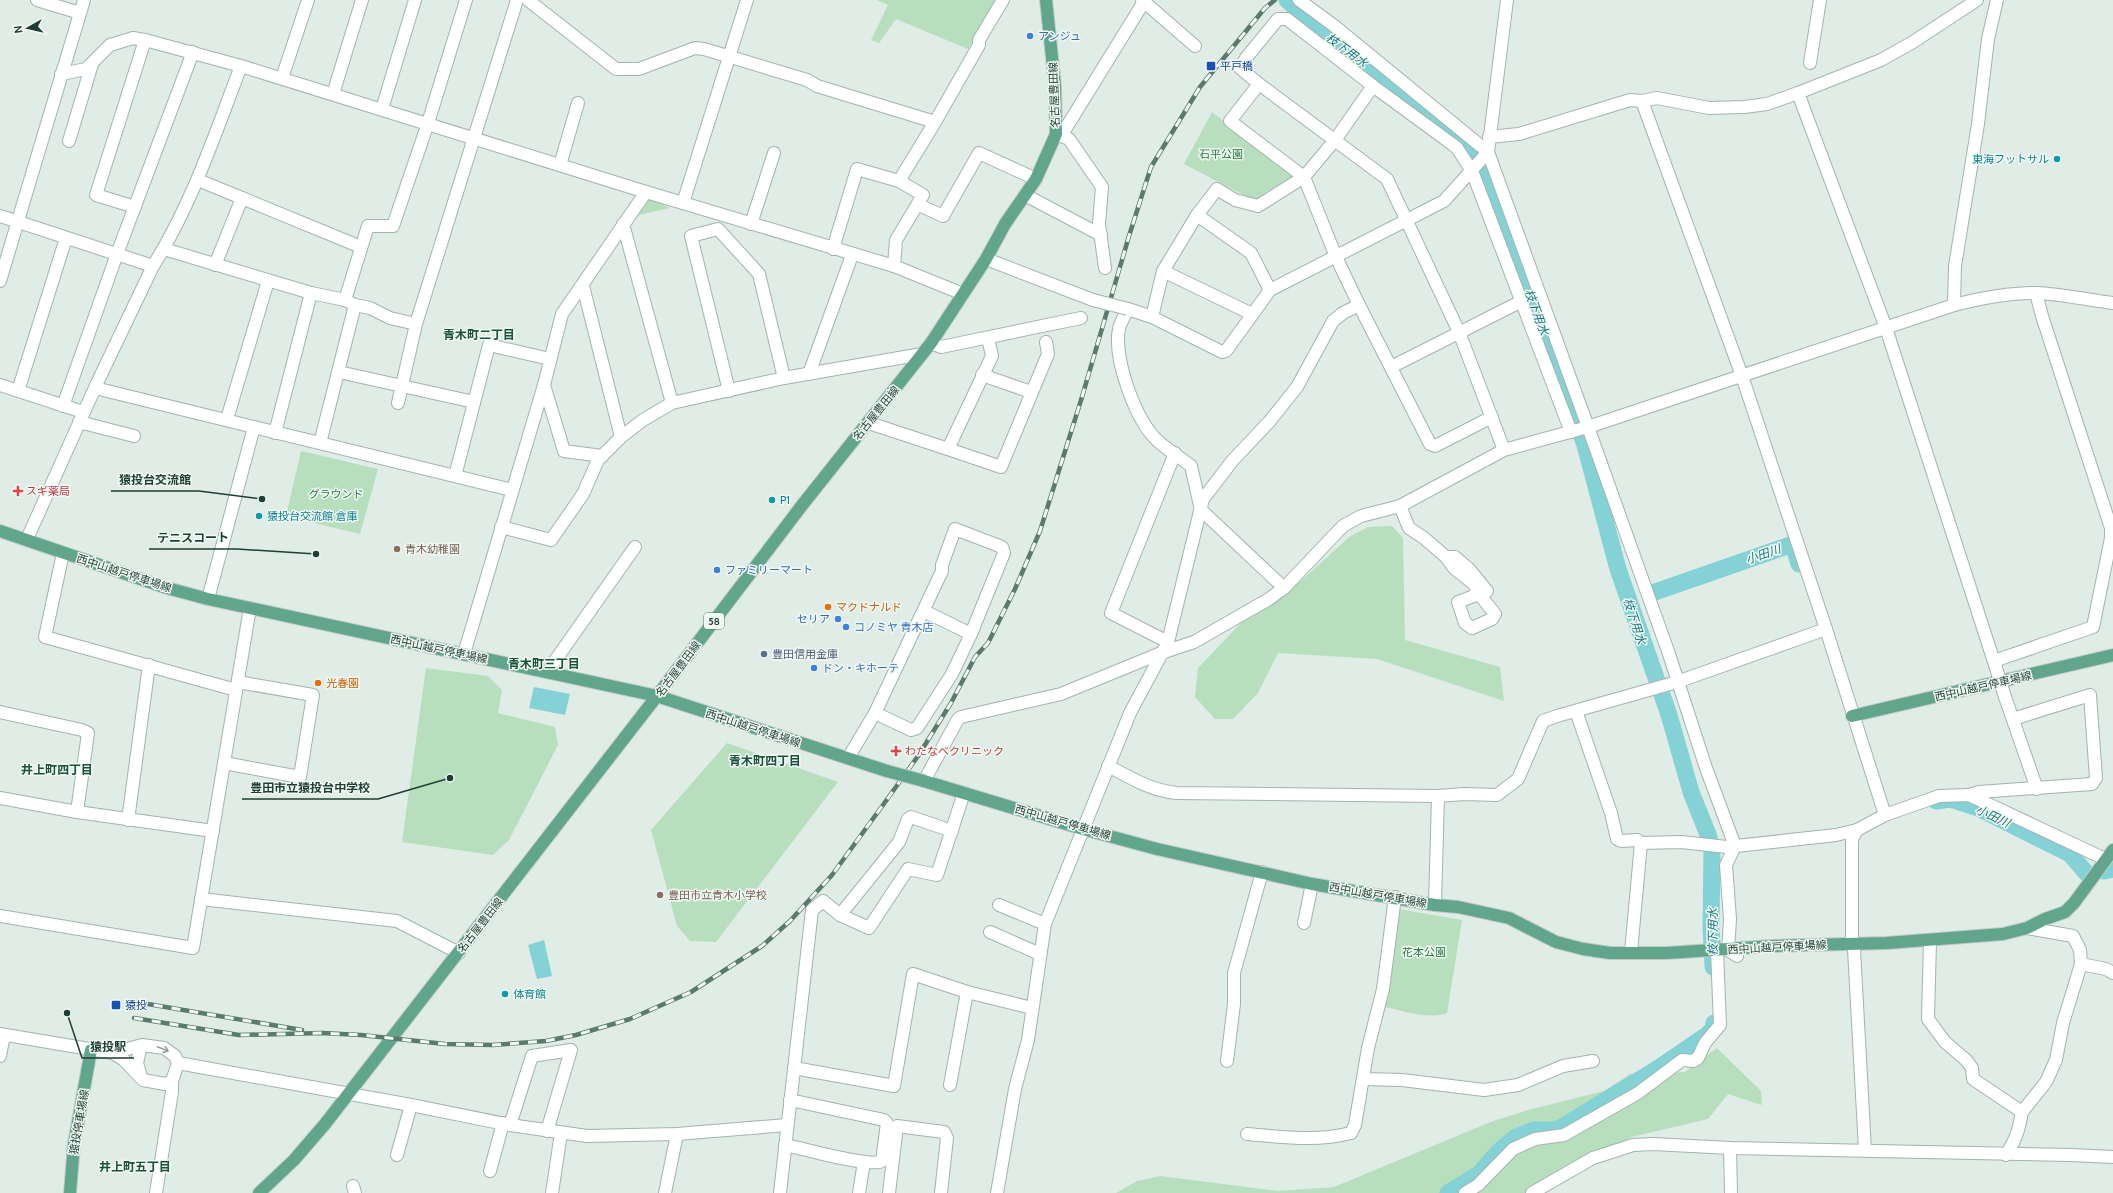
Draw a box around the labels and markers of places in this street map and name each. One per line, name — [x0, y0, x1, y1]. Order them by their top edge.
place label: アンジュ — [1038, 29, 1081, 43]
marker: アンジュ — [1025, 31, 1035, 41]
place label: 平戸橋 — [1220, 59, 1253, 73]
marker: 平戸橋 — [1205, 60, 1217, 72]
place label: 東海フットサル — [1972, 152, 2049, 166]
marker: 東海フットサル — [2052, 154, 2062, 164]
callout: 猿投台交流館 — [111, 467, 199, 491]
place label: スギ薬局 — [26, 484, 70, 498]
marker: スギ薬局 — [13, 486, 23, 496]
place label: P1 — [780, 493, 790, 507]
marker: P1 — [767, 495, 777, 505]
place label: 猿投台交流館 倉庫 — [267, 509, 357, 523]
marker: 猿投台交流館 倉庫 — [254, 511, 264, 521]
callout: テニスコート — [149, 525, 237, 549]
place label: 青木幼稚園 — [405, 542, 460, 556]
marker: 青木幼稚園 — [392, 544, 402, 554]
place label: ファミリーマート — [725, 563, 813, 577]
marker: ファミリーマート — [712, 565, 722, 575]
place label: マクドナルド — [836, 600, 902, 614]
marker: マクドナルド — [823, 602, 833, 612]
place label: セリア — [797, 612, 830, 626]
marker: セリア — [833, 614, 843, 624]
place label: コノミヤ 青木店 — [854, 620, 933, 634]
marker: コノミヤ 青木店 — [841, 622, 851, 632]
place label: 豊田信用金庫 — [772, 647, 838, 661]
marker: 豊田信用金庫 — [759, 649, 769, 659]
place label: ドン・キホーテ — [822, 661, 899, 675]
marker: ドン・キホーテ — [809, 663, 819, 673]
place label: 光春園 — [326, 676, 359, 690]
marker: 光春園 — [313, 678, 323, 688]
place label: わたなべクリニック — [905, 744, 1004, 758]
marker: わたなべクリニック — [890, 745, 902, 757]
callout: 豊田市立猿投台中学校 — [242, 775, 378, 799]
place label: 豊田市立青木小学校 — [668, 888, 767, 902]
marker: 豊田市立青木小学校 — [655, 890, 665, 900]
place label: 体育館 — [513, 987, 546, 1001]
marker: 体育館 — [500, 989, 510, 999]
place label: 猿投 — [125, 998, 147, 1012]
marker: 猿投 — [110, 999, 122, 1011]
callout: 猿投駅 — [82, 1034, 134, 1058]

